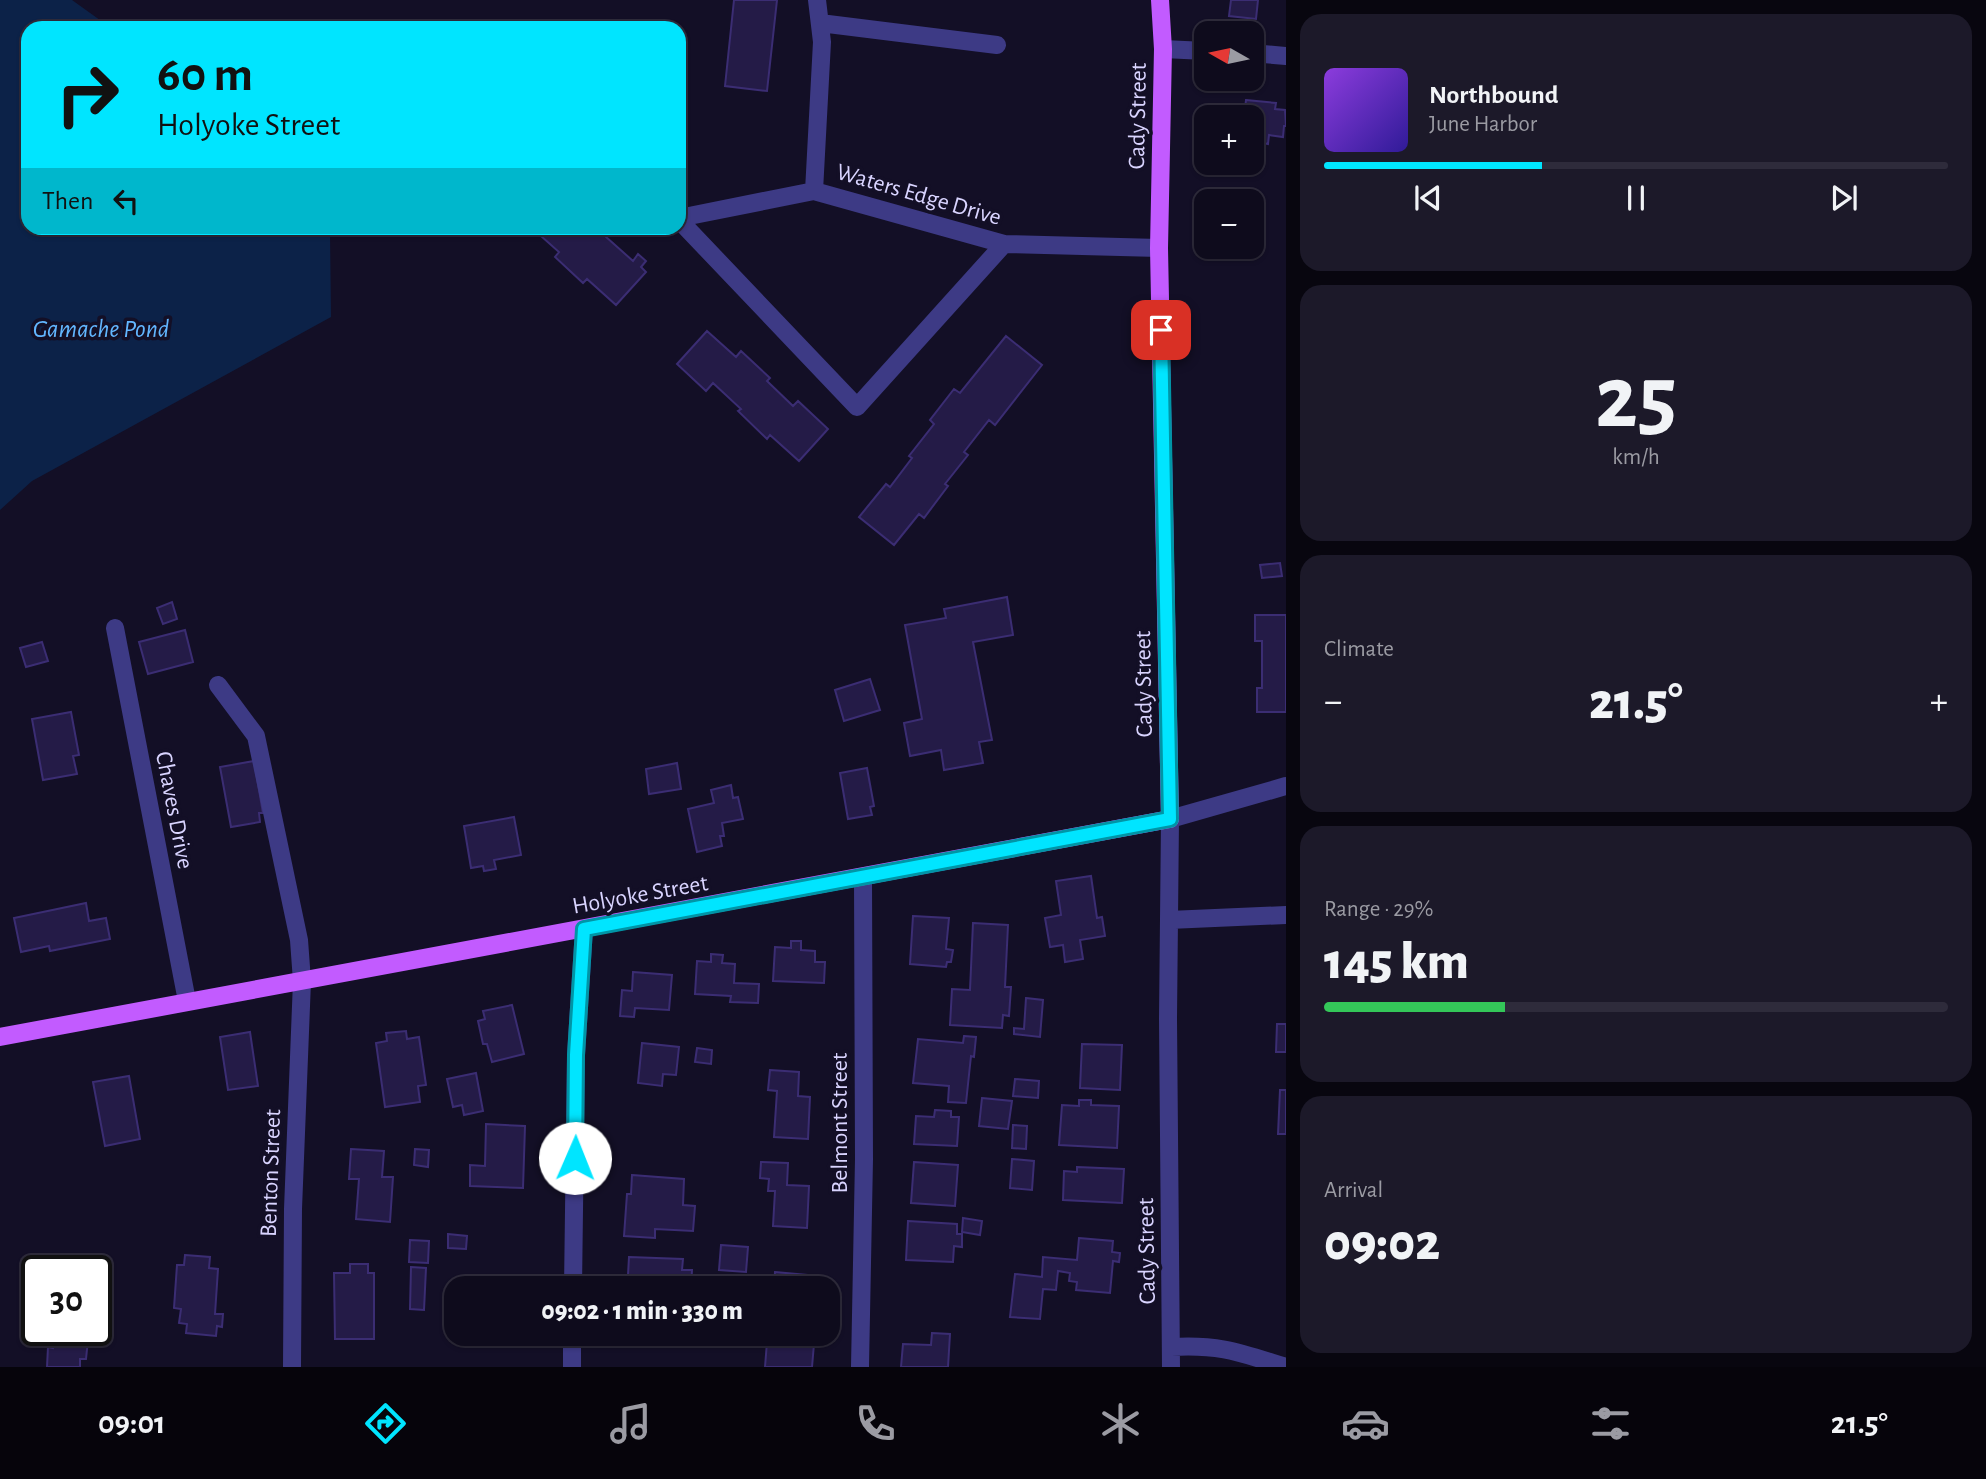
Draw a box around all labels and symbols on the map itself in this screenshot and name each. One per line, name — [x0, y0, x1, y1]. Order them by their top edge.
north arrow — [1194, 21, 1264, 91]
street label: Cady Street — [1125, 62, 1151, 170]
street label: Waters Edge Drive — [834, 160, 1004, 230]
pin — [1131, 300, 1191, 360]
water label: Gamache Pond — [33, 316, 170, 342]
street label: Cady Street — [1131, 630, 1157, 738]
street label: Chaves Drive — [151, 749, 197, 871]
street label: Holyoke Street — [570, 871, 710, 919]
street label: Belmont Street — [828, 1052, 852, 1193]
street label: Benton Street — [257, 1108, 285, 1237]
position arrow — [538, 1121, 612, 1195]
street label: Cady Street — [1134, 1197, 1160, 1305]
speed limit sign: 30 — [21, 1255, 112, 1346]

